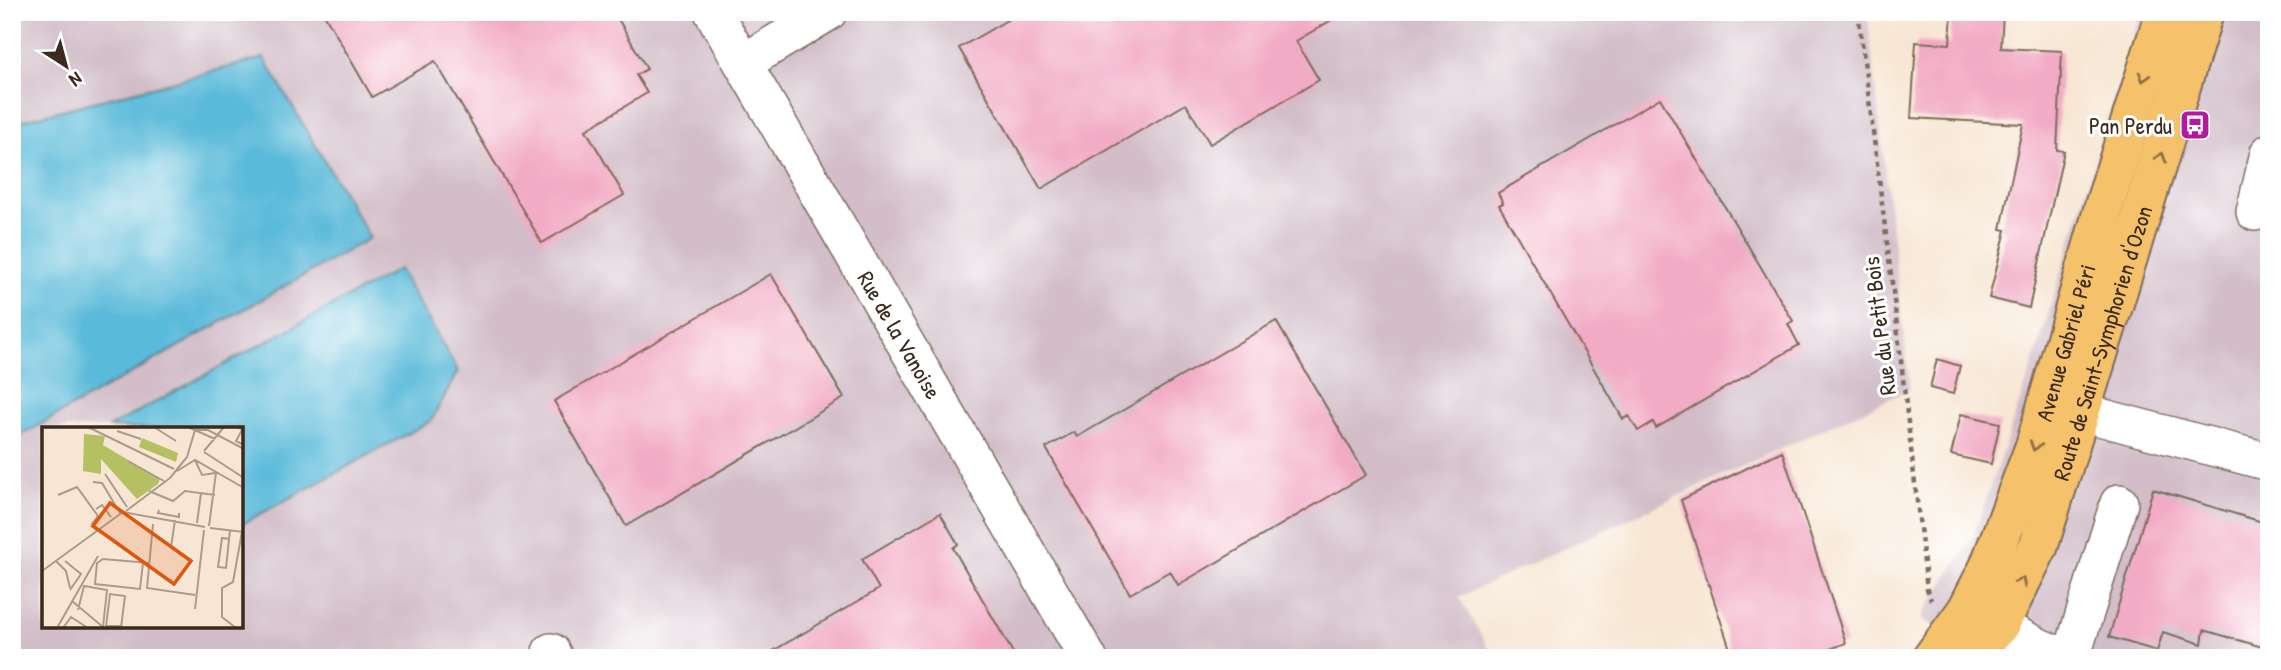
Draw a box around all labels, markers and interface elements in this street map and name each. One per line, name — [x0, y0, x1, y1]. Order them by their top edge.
north arrow — [32, 32, 102, 102]
text: N — [64, 66, 88, 93]
one-way arrow — [2138, 71, 2153, 83]
bus stop icon: Pan Perdu — [2178, 108, 2212, 142]
place label: Pan Perdu — [2089, 110, 2172, 141]
one-way arrow — [2152, 151, 2167, 163]
street label: Route de Saint-Symphorien d'Ozon — [2045, 202, 2159, 484]
street label: Rue du Petit Bois — [1855, 255, 1903, 397]
street label: Avenue Gabriel Péri — [2028, 260, 2102, 425]
street label: Rue de la Vanoise — [851, 265, 950, 404]
inset map — [42, 427, 243, 628]
one-way arrow — [2029, 439, 2043, 451]
one-way arrow — [2013, 577, 2027, 589]

